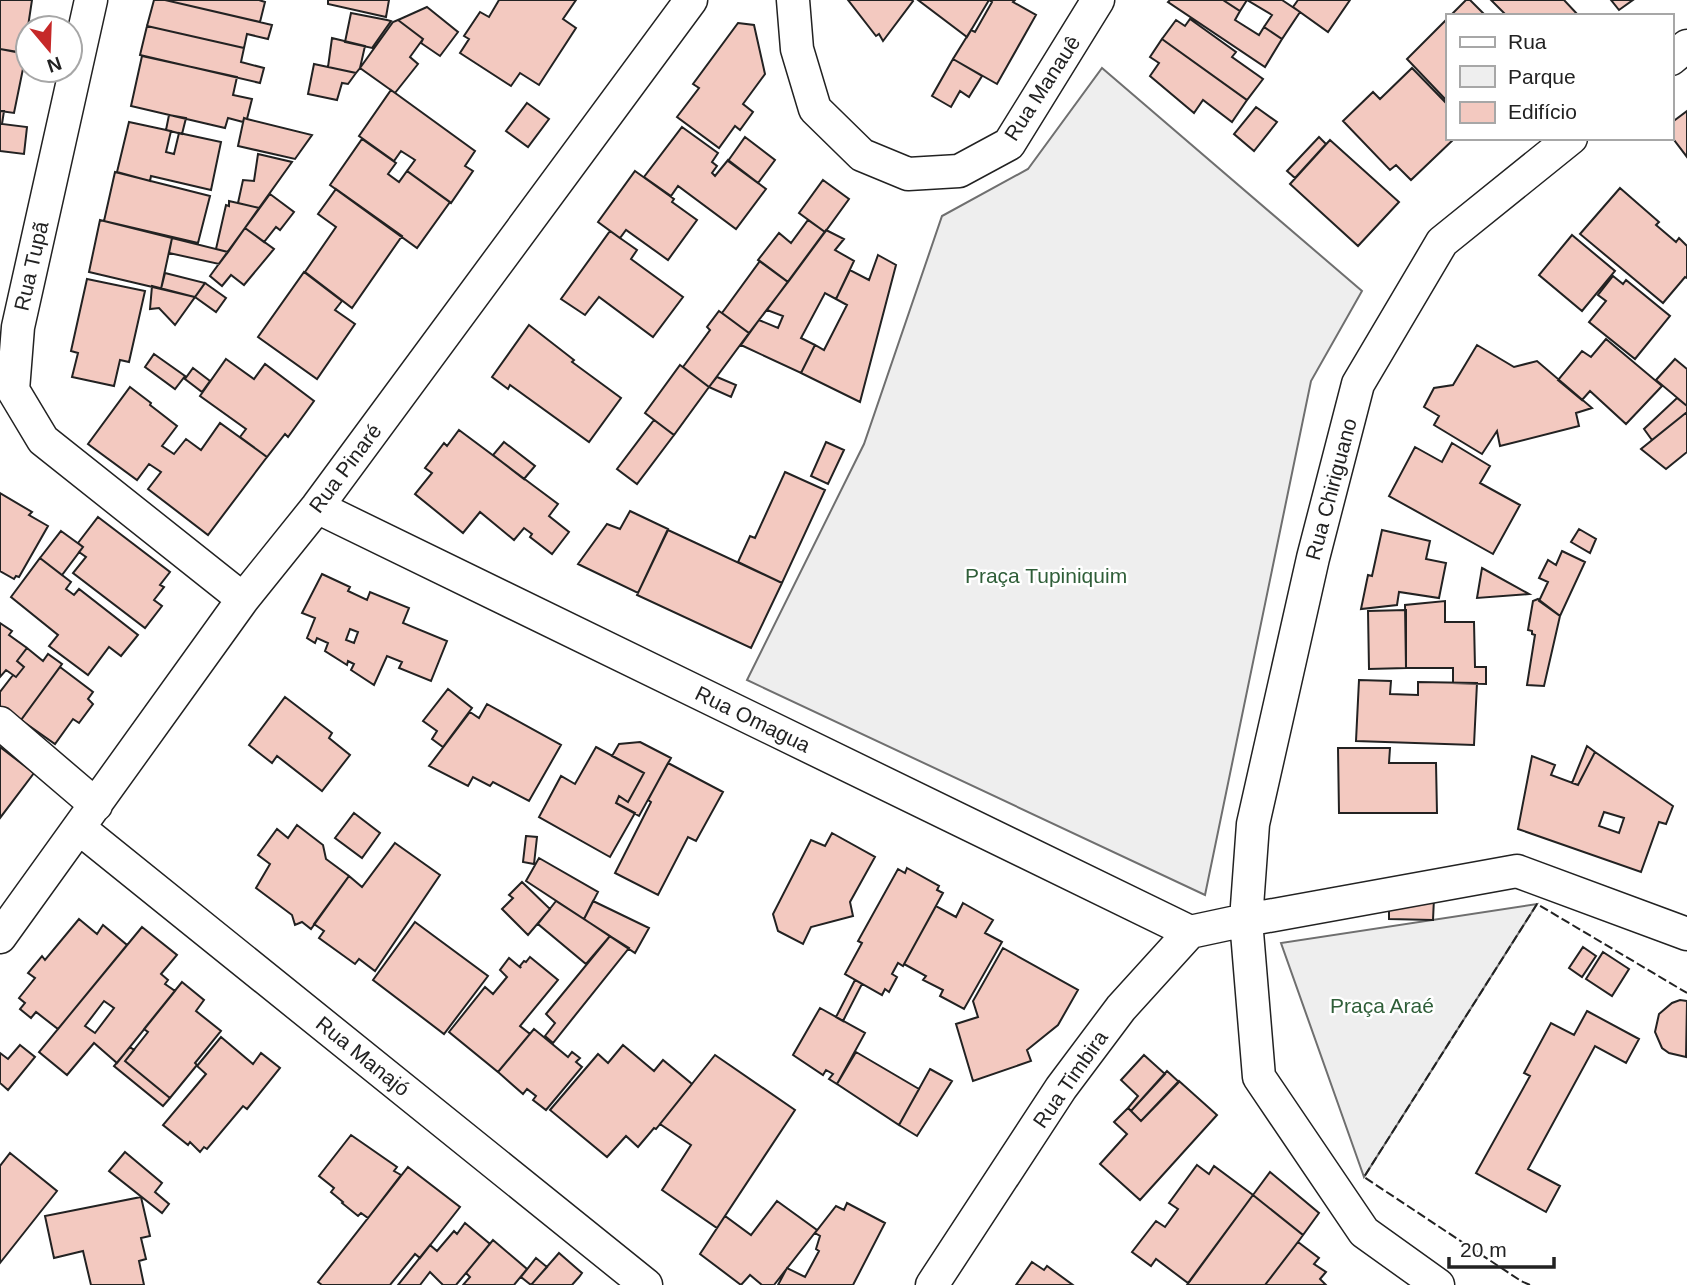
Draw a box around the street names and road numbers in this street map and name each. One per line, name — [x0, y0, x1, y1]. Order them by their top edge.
street label: Rua Manauê — [1000, 31, 1084, 145]
street label: Rua Tupã — [10, 219, 53, 313]
street label: Rua Chiriguano — [1301, 416, 1361, 562]
street label: Rua Pinaré — [304, 419, 386, 517]
street label: Rua Omagua — [692, 681, 814, 757]
street label: Rua Manajó — [312, 1011, 414, 1101]
street label: Rua Timbira — [1028, 1026, 1112, 1132]

